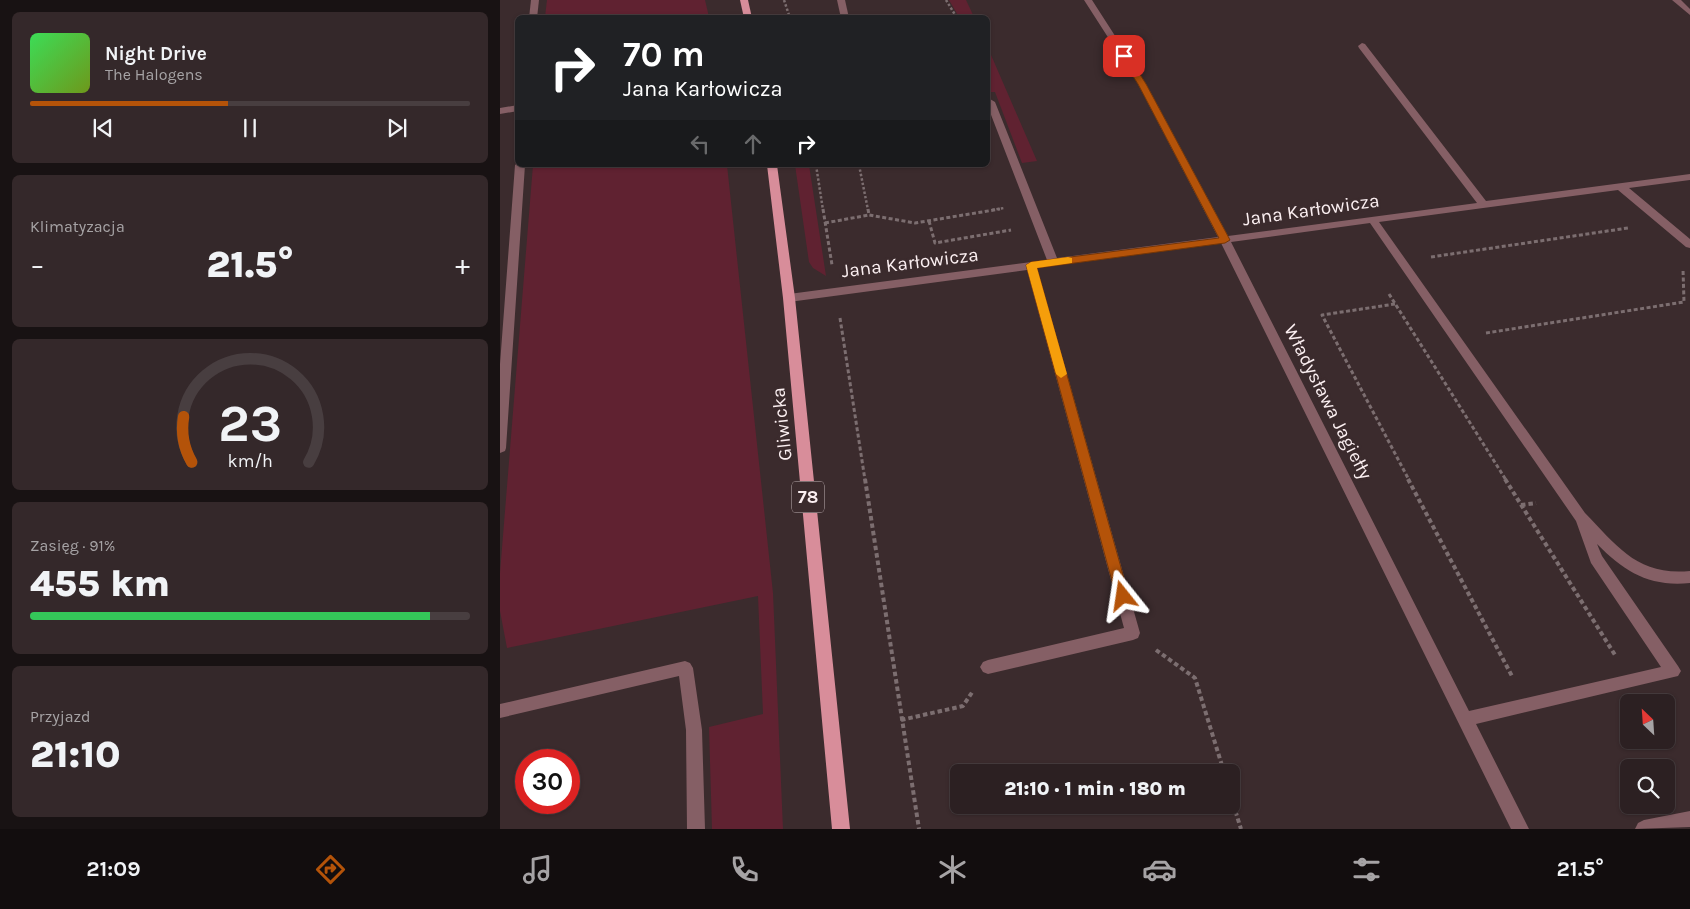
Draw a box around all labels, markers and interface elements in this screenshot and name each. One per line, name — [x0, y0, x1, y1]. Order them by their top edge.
text: 70 m — [623, 34, 705, 75]
icon: right — [540, 35, 605, 100]
pin — [1103, 35, 1145, 77]
icon: arrive — [1110, 42, 1138, 70]
text: Night Drive — [105, 43, 207, 65]
text: The Halogens — [105, 65, 203, 84]
text: Jana Karłowicza — [623, 76, 783, 102]
icon: previous — [89, 114, 117, 142]
icon: pause — [236, 114, 264, 142]
icon: next — [383, 114, 411, 142]
icon: left — [686, 130, 714, 158]
icon: ahead — [739, 130, 767, 158]
icon: right — [792, 130, 820, 158]
street label: Jana Karłowicza — [1241, 190, 1381, 230]
text: Klimatyzacja — [30, 217, 125, 236]
text: 21.5° — [206, 242, 294, 287]
street label: Jana Karłowicza — [840, 244, 980, 282]
text: − — [30, 248, 45, 281]
text: + — [455, 248, 470, 281]
street label: Władysława Jagiełły — [1279, 321, 1377, 483]
street label: Gliwicka — [767, 386, 797, 462]
text: 23 — [218, 393, 282, 454]
text: km/h — [227, 451, 273, 472]
road number: 78 — [792, 482, 824, 512]
text: Zasięg · 91% — [30, 536, 115, 555]
text: 455 km — [30, 561, 170, 606]
position arrow — [1096, 569, 1148, 621]
north arrow — [1620, 694, 1675, 749]
map controls — [1620, 694, 1675, 814]
text: Przyjazd — [30, 707, 91, 726]
text: 21:10 — [30, 732, 121, 777]
speed limit sign: 30 — [515, 749, 580, 814]
button: search — [1620, 759, 1675, 814]
text: 21:10 · 1 min · 180 m — [1004, 778, 1186, 800]
icon: directions — [313, 852, 348, 887]
icon: music — [520, 852, 555, 887]
icon: phone — [727, 852, 762, 887]
icon: climate — [935, 852, 970, 887]
icon: car — [1142, 852, 1177, 887]
icon: filters — [1349, 852, 1384, 887]
text: 21:09 — [86, 856, 141, 882]
text: 21.5° — [1557, 856, 1604, 882]

